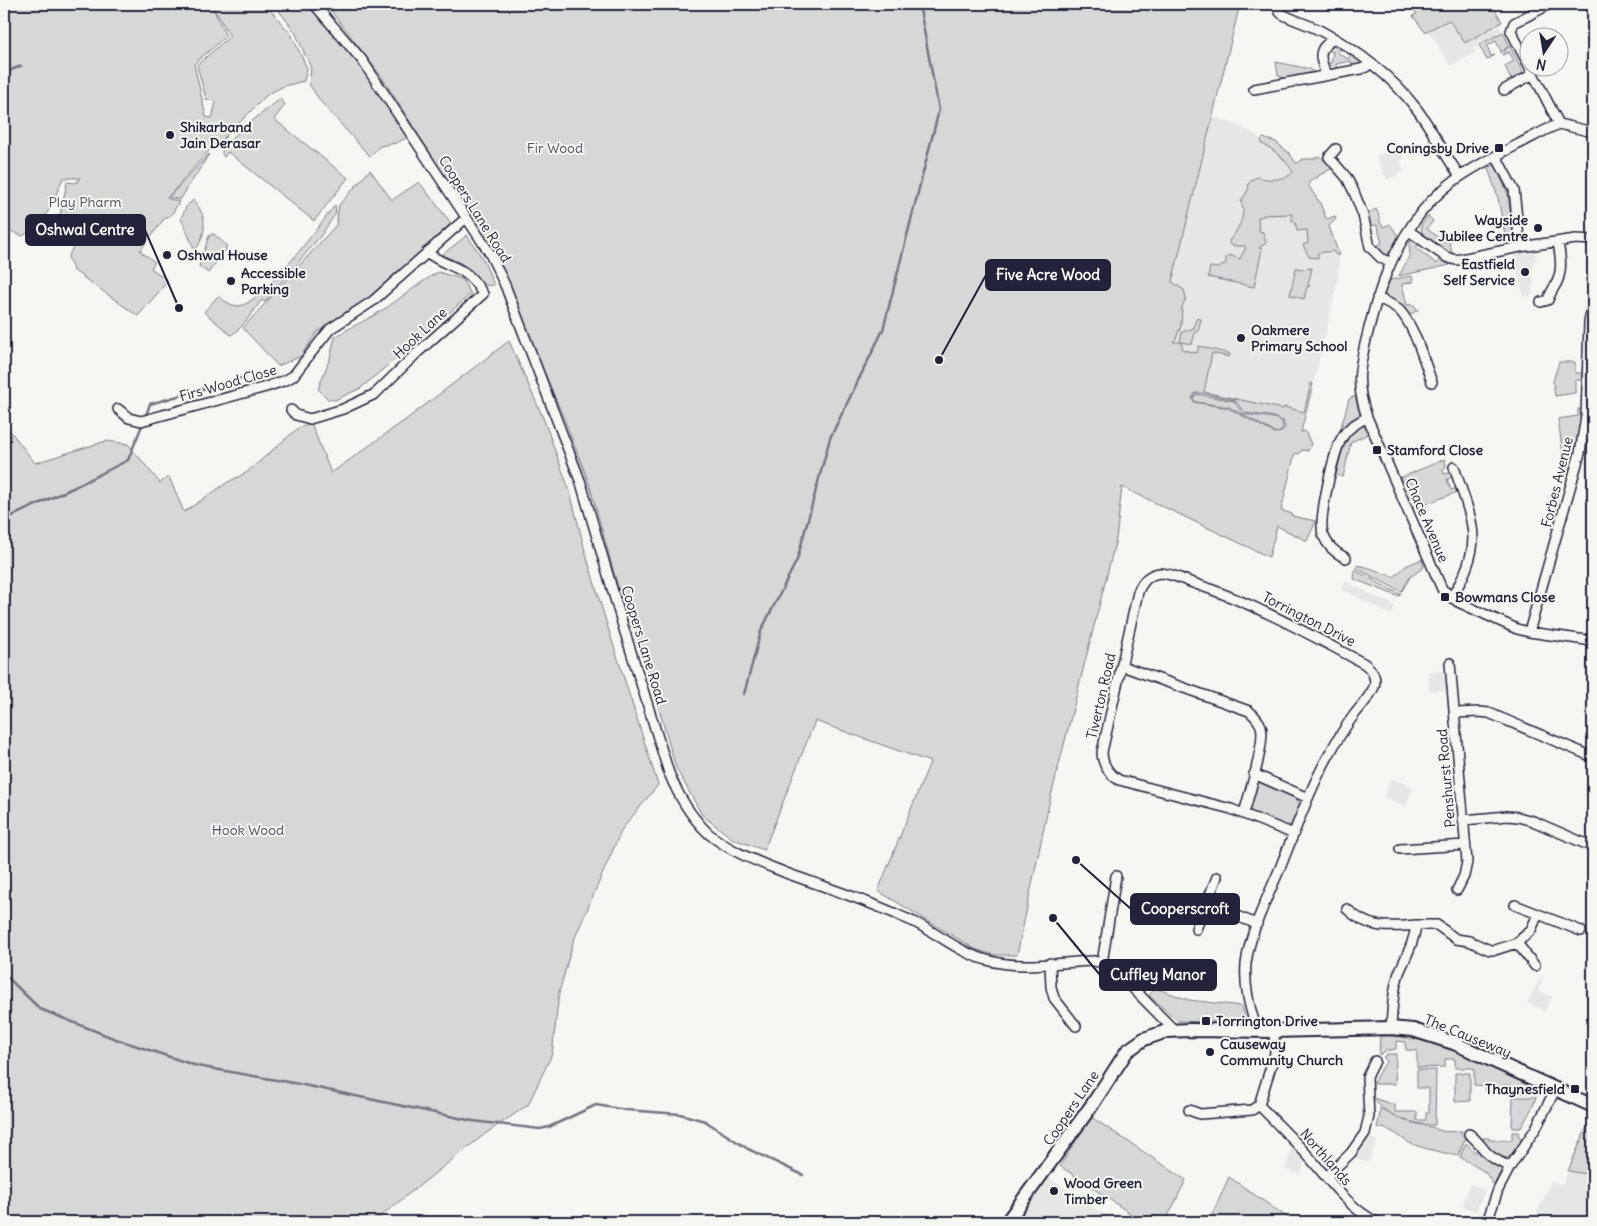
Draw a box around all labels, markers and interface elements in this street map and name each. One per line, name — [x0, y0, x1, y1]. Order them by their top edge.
north arrow — [1520, 28, 1570, 78]
text: N — [1535, 55, 1548, 75]
place label: Shikarband Jain Derasar — [180, 118, 261, 152]
marker: Shikarband Jain Derasar — [164, 129, 176, 141]
park label: Fir Wood — [527, 139, 583, 157]
place label: Coningsby Drive — [1386, 139, 1489, 157]
marker: Coningsby Drive — [1493, 142, 1505, 154]
street label: Coopers Lane Road — [435, 152, 515, 266]
park label: Play Pharm — [48, 193, 122, 211]
place label: Wayside Jubilee Centre — [1438, 211, 1528, 245]
callout: Oshwal Centre — [26, 215, 145, 245]
text: Oshwal Centre — [35, 220, 135, 239]
marker: Wayside Jubilee Centre — [1532, 222, 1544, 234]
place label: Oshwal House — [177, 246, 268, 264]
marker: Oshwal House — [161, 249, 173, 261]
place label: Eastfield Self Service — [1443, 255, 1516, 289]
callout: Five Acre Wood — [986, 260, 1110, 290]
place label: Accessible Parking — [241, 264, 306, 298]
text: Five Acre Wood — [996, 265, 1100, 284]
marker: Eastfield Self Service — [1519, 266, 1531, 278]
marker: Accessible Parking — [225, 275, 237, 287]
street label: Hook Lane — [389, 303, 451, 363]
place label: Oakmere Primary School — [1251, 321, 1347, 355]
marker: Oakmere Primary School — [1235, 332, 1247, 344]
street label: Firs Wood Close — [177, 361, 279, 405]
street label: Forbes Avenue — [1537, 435, 1577, 529]
place label: Stamford Close — [1387, 441, 1483, 459]
marker: Stamford Close — [1371, 444, 1383, 456]
street label: Chace Avenue — [1401, 475, 1453, 565]
street label: Coopers Lane Road — [617, 584, 671, 706]
street label: Torrington Drive — [1260, 588, 1358, 650]
place label: Bowmans Close — [1455, 588, 1556, 606]
marker: Bowmans Close — [1439, 591, 1451, 603]
street label: Tiverton Road — [1082, 651, 1120, 741]
street label: Penshurst Road — [1433, 728, 1459, 828]
park label: Hook Wood — [212, 821, 284, 839]
callout: Cooperscroft — [1131, 894, 1239, 924]
text: Cooperscroft — [1141, 899, 1230, 919]
callout: Cuffley Manor — [1100, 960, 1216, 990]
text: Cuffley Manor — [1110, 965, 1207, 985]
street label: The Causeway — [1422, 1010, 1514, 1062]
place label: Torrington Drive — [1216, 1012, 1318, 1030]
marker: Torrington Drive — [1200, 1015, 1212, 1027]
place label: Causeway Community Church — [1220, 1035, 1343, 1069]
marker: Causeway Community Church — [1204, 1046, 1216, 1058]
street label: Coopers Lane — [1039, 1067, 1103, 1149]
place label: Thaynesfield — [1485, 1080, 1566, 1098]
marker: Thaynesfield — [1569, 1083, 1581, 1095]
street label: Northlands — [1296, 1125, 1356, 1189]
place label: Wood Green Timber — [1064, 1174, 1142, 1208]
marker: Wood Green Timber — [1048, 1185, 1060, 1197]

